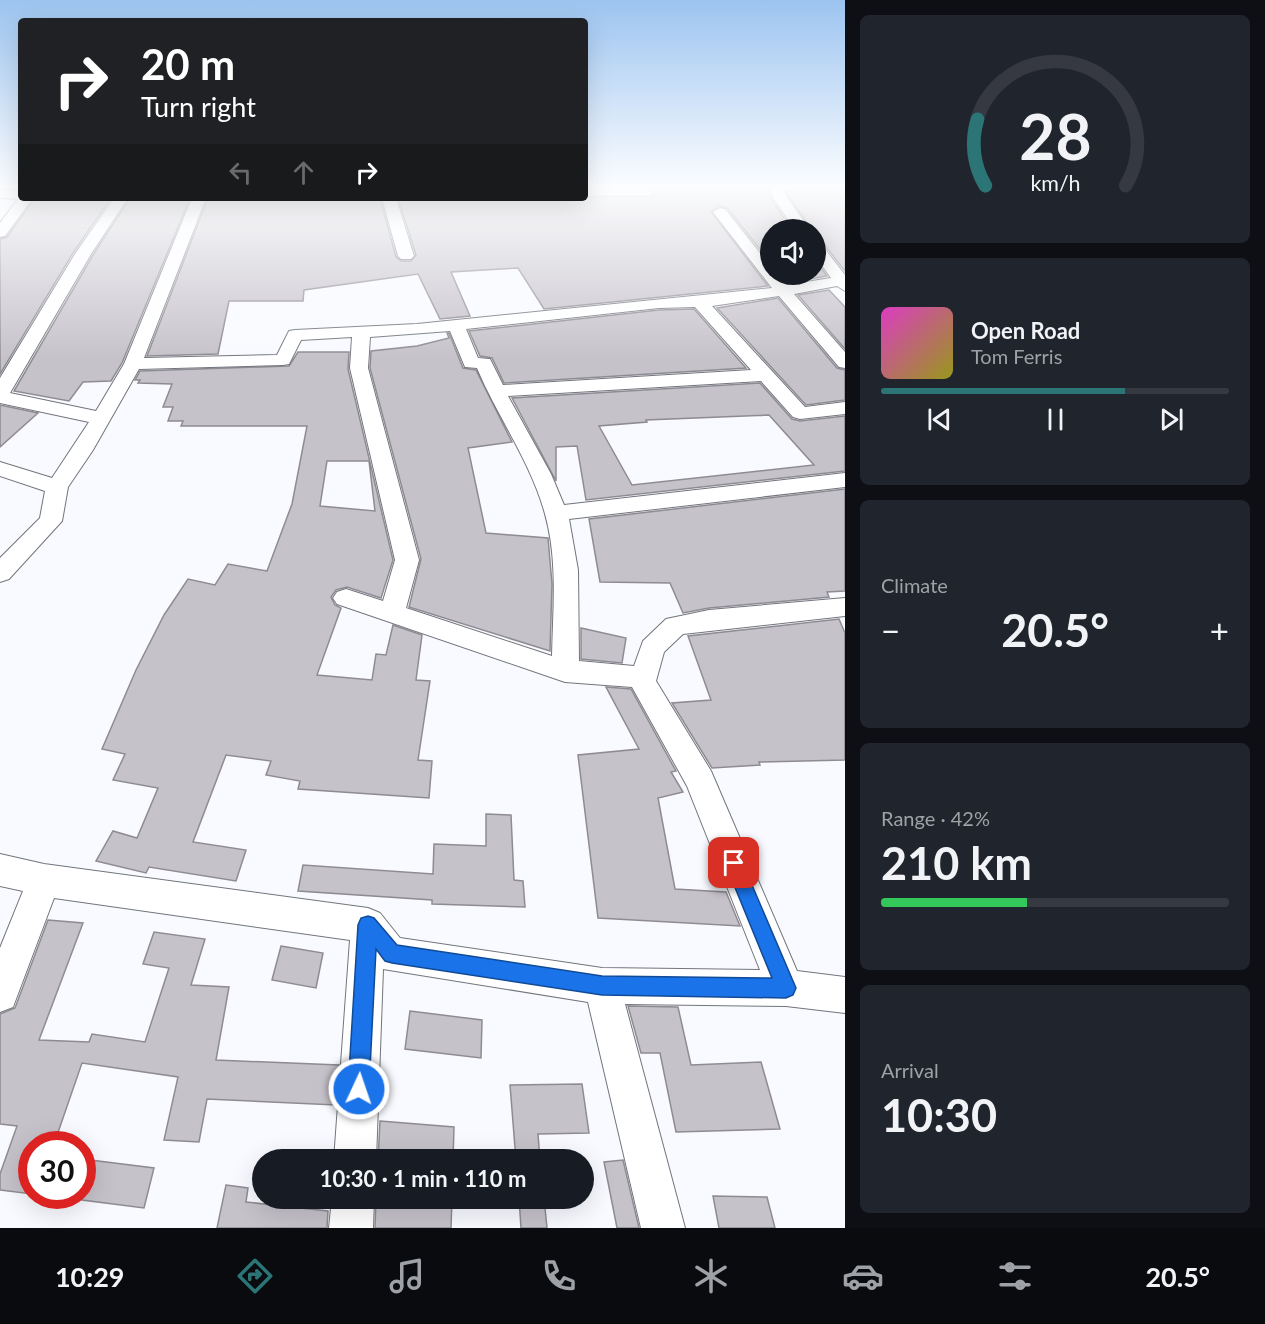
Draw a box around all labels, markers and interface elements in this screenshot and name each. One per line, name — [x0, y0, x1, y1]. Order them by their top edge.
text: 20 m — [141, 39, 235, 89]
icon: right — [42, 42, 120, 120]
text: Turn right — [141, 90, 256, 123]
text: 28 — [1019, 98, 1091, 173]
icon: left — [224, 156, 257, 189]
icon: ahead — [287, 156, 320, 189]
icon: right — [350, 156, 383, 189]
text: km/h — [1030, 170, 1080, 196]
map controls — [760, 219, 826, 285]
button: sound — [760, 219, 826, 285]
text: Open Road — [971, 317, 1080, 344]
text: Tom Ferris — [971, 344, 1062, 368]
icon: previous — [923, 403, 956, 436]
icon: pause — [1039, 403, 1072, 436]
icon: next — [1155, 403, 1188, 436]
text: Climate — [881, 573, 948, 597]
text: 20.5° — [1001, 603, 1109, 657]
text: − — [881, 610, 900, 650]
text: + — [1210, 610, 1229, 650]
text: Range · 42% — [881, 806, 990, 830]
text: 210 km — [881, 836, 1032, 890]
pin — [708, 837, 759, 888]
icon: arrive — [717, 846, 750, 879]
position arrow — [327, 1057, 391, 1121]
text: Arrival — [881, 1058, 939, 1082]
text: 10:30 — [881, 1088, 997, 1142]
speed limit sign: 30 — [18, 1131, 96, 1209]
text: 10:30 · 1 min · 110 m — [320, 1165, 526, 1192]
icon: directions — [234, 1255, 276, 1297]
icon: music — [386, 1255, 428, 1297]
icon: phone — [538, 1255, 580, 1297]
icon: climate — [690, 1255, 732, 1297]
icon: car — [842, 1255, 884, 1297]
icon: filters — [994, 1255, 1036, 1297]
text: 10:29 — [55, 1260, 125, 1293]
text: 20.5° — [1145, 1260, 1210, 1293]

